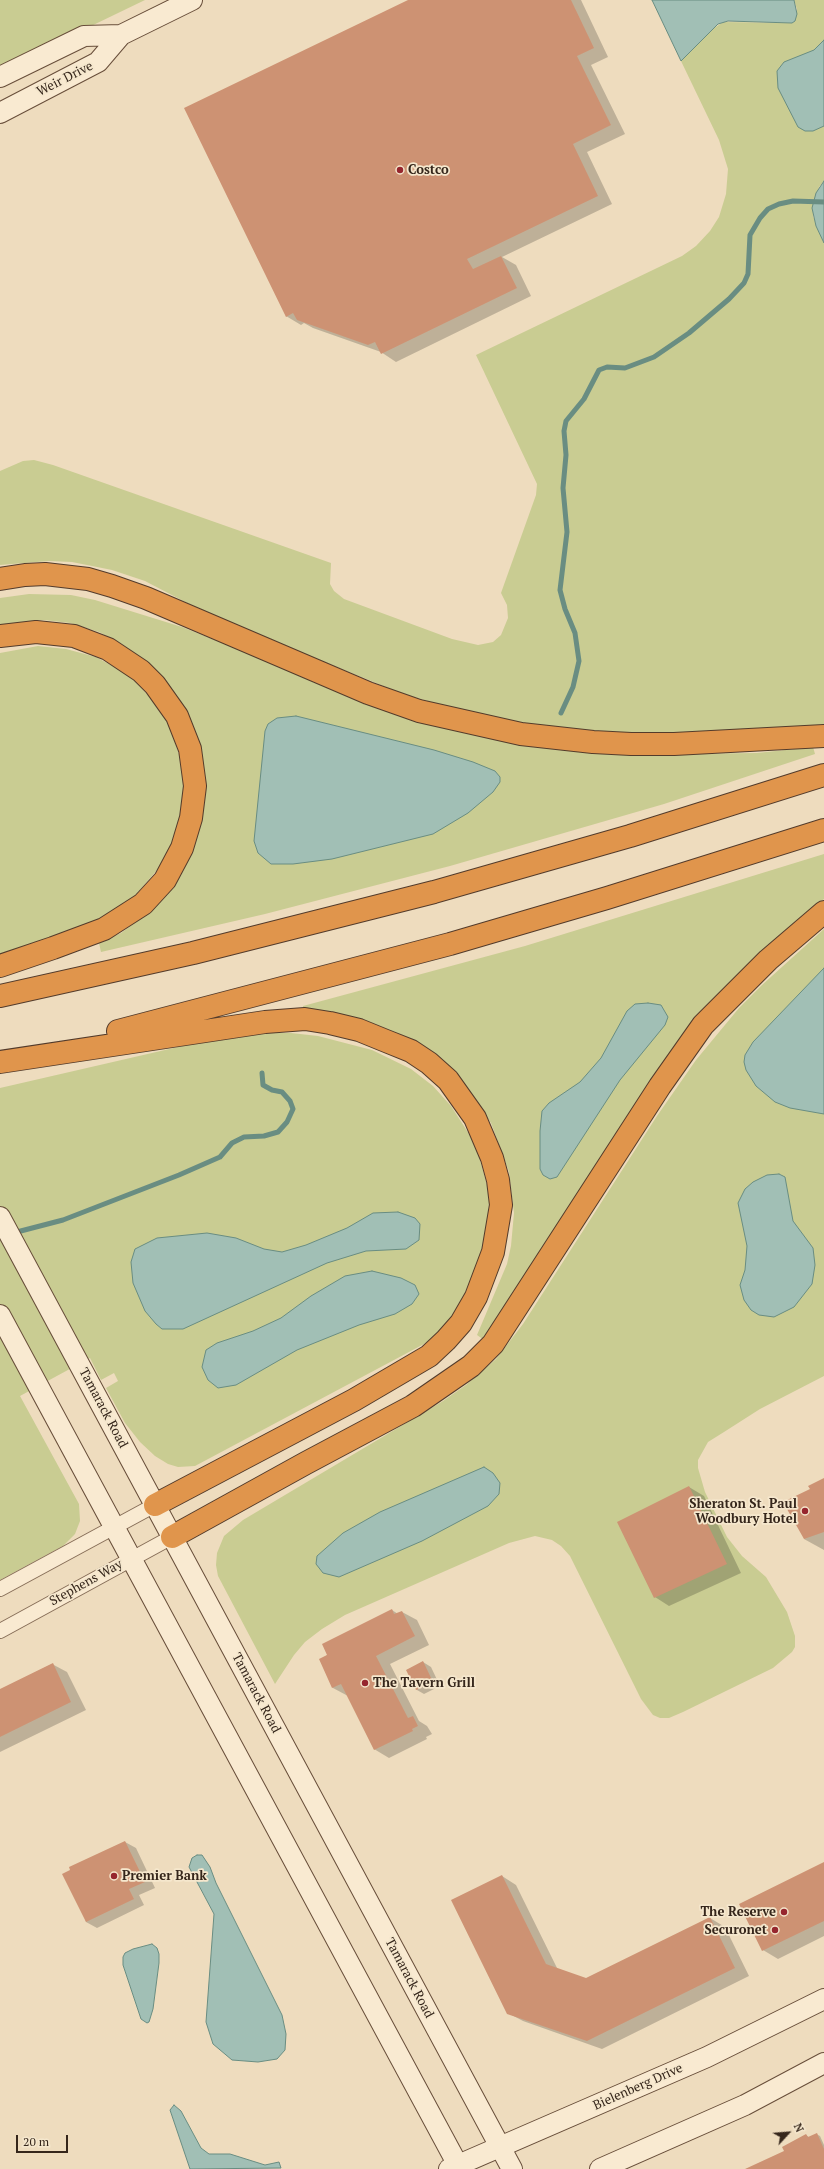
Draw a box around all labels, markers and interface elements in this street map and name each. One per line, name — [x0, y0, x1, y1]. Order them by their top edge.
street label: Weir Drive — [34, 58, 96, 100]
place label: Costco — [408, 162, 449, 178]
marker: Costco — [395, 165, 405, 175]
street label: Tamarack Road — [75, 1365, 131, 1451]
place label: Sheraton St. Paul Woodbury Hotel — [689, 1496, 797, 1527]
marker: Sheraton St. Paul Woodbury Hotel — [800, 1506, 810, 1516]
street label: Stephens Way — [47, 1557, 125, 1609]
street label: Tamarack Road — [228, 1650, 284, 1736]
place label: The Tavern Grill — [373, 1675, 475, 1691]
marker: The Tavern Grill — [360, 1678, 370, 1688]
place label: Premier Bank — [122, 1868, 207, 1884]
marker: Premier Bank — [109, 1871, 119, 1881]
place label: The Reserve — [700, 1904, 776, 1920]
marker: The Reserve — [779, 1907, 789, 1917]
place label: Securonet — [705, 1922, 767, 1938]
marker: Securonet — [770, 1925, 780, 1935]
street label: Tamarack Road — [381, 1935, 437, 2021]
street label: Bielenberg Drive — [591, 2060, 685, 2114]
north arrow — [768, 2113, 808, 2153]
text: N — [791, 2121, 807, 2135]
scale bar — [18, 2127, 70, 2153]
text: 20 m — [23, 2134, 49, 2149]

